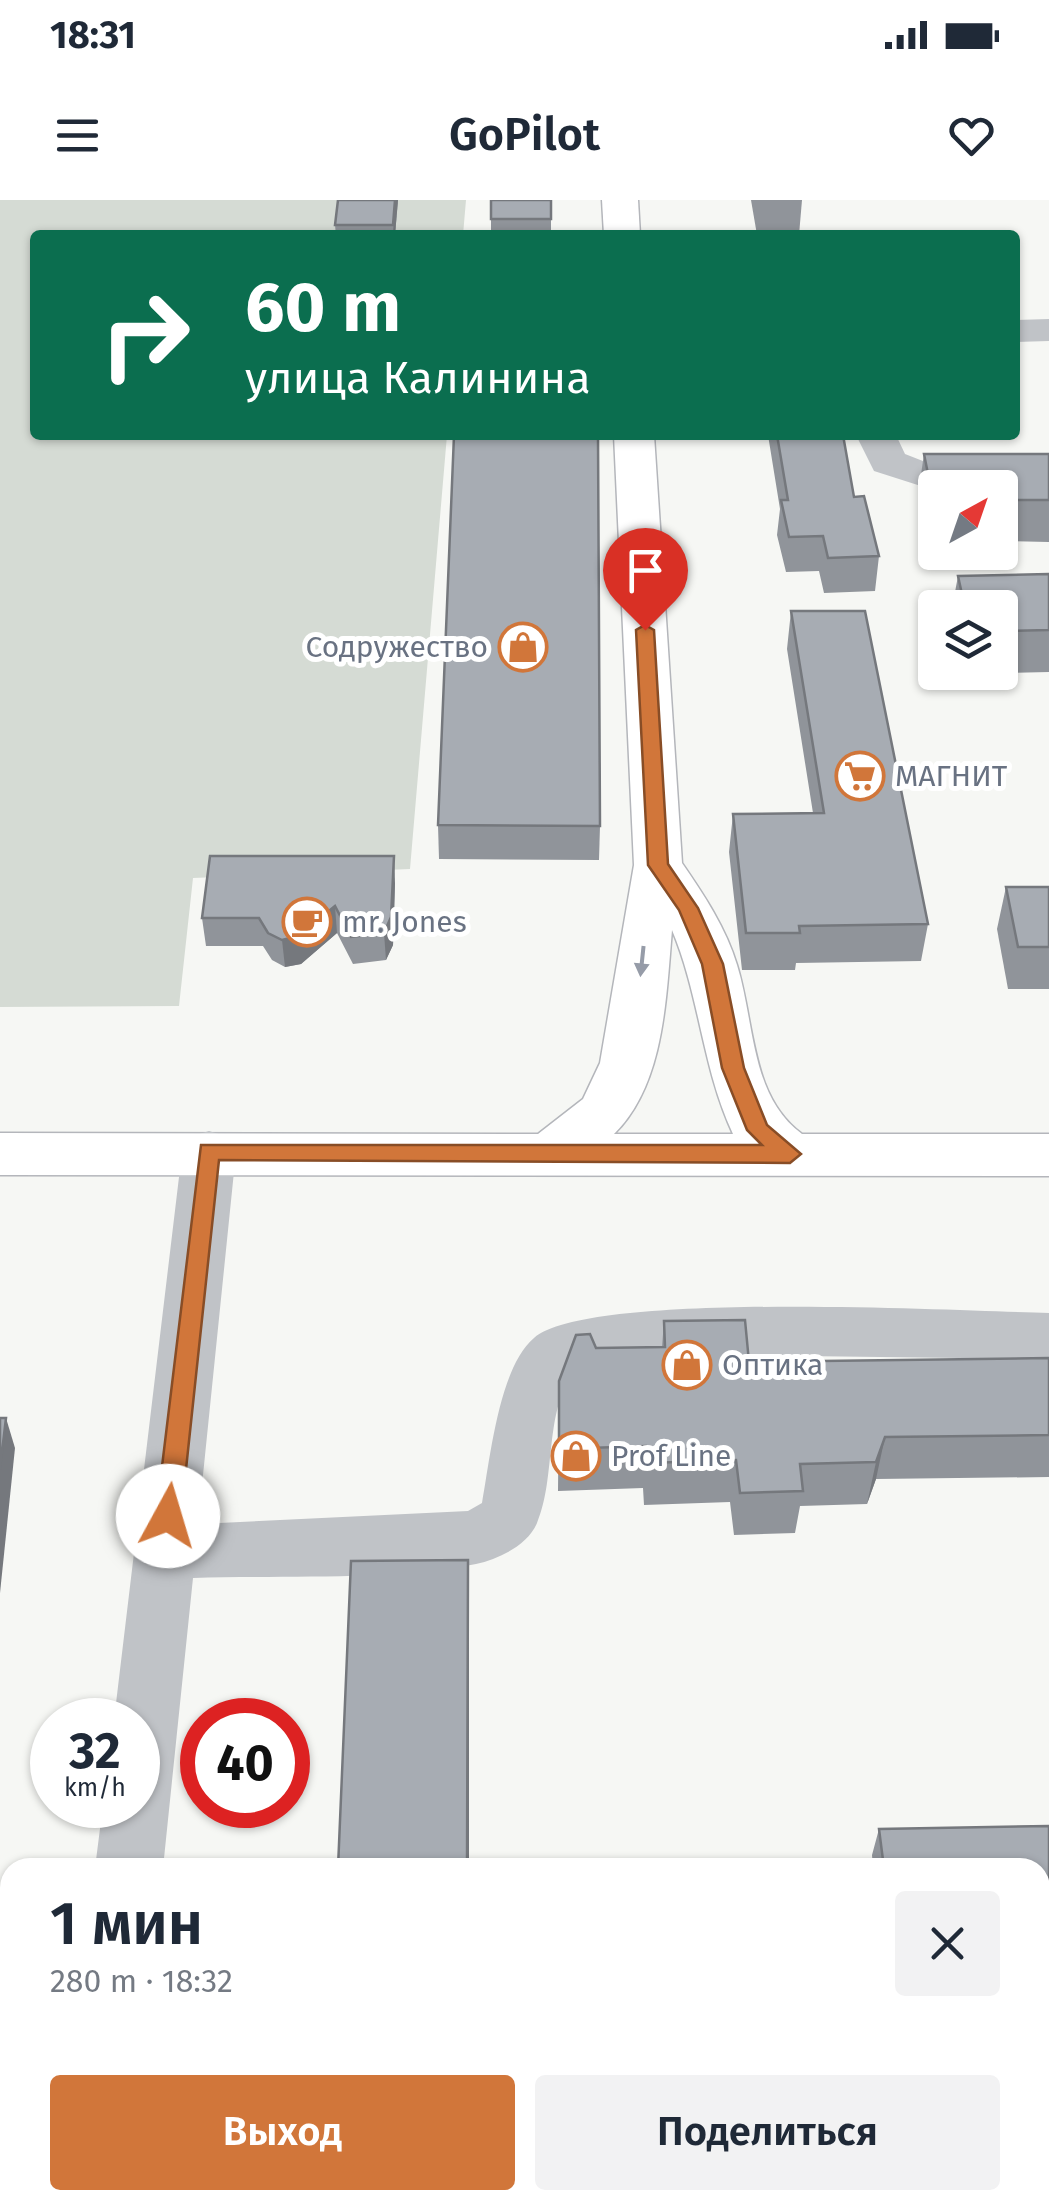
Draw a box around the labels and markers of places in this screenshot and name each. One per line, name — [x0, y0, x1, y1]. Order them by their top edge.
pin — [603, 528, 688, 631]
shop icon: Содружество — [497, 621, 549, 673]
place label: Содружество — [306, 629, 488, 665]
supermarket icon: МАГНИТ — [834, 750, 886, 802]
place label: МАГНИТ — [895, 758, 1008, 794]
cafe icon: mr. Jones — [281, 896, 333, 948]
place label: mr. Jones — [342, 904, 467, 940]
shop icon: Оптика — [661, 1339, 713, 1391]
place label: Оптика — [722, 1347, 823, 1383]
shop icon: Prof Line — [550, 1430, 602, 1482]
place label: Prof Line — [611, 1438, 731, 1474]

